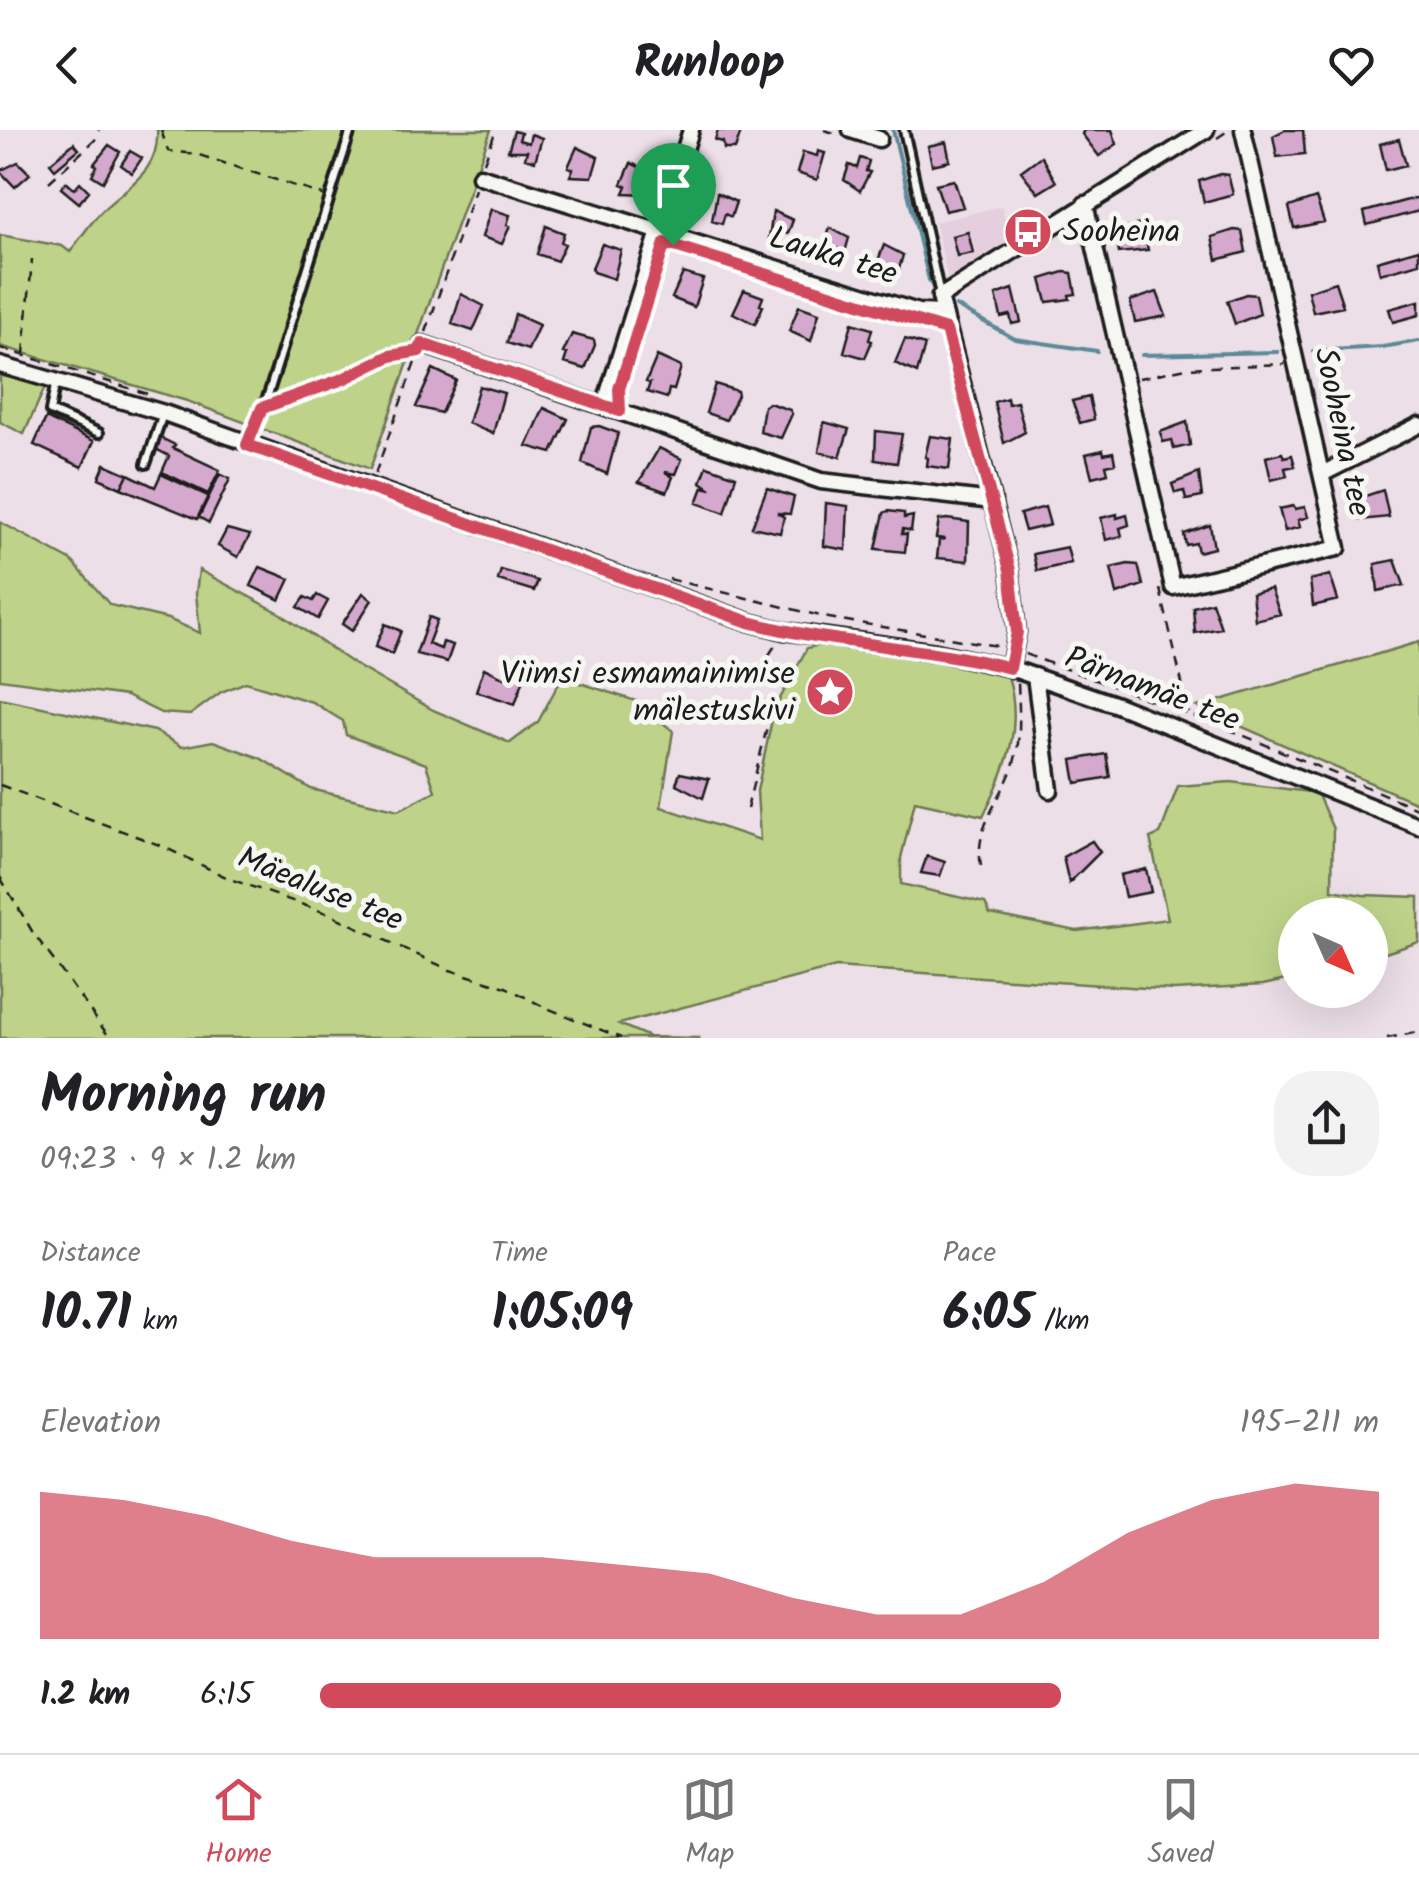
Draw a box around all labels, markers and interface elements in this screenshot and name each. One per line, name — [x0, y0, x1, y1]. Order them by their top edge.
text: Runloop — [634, 29, 785, 101]
icon: back — [40, 38, 95, 93]
icon: heart — [1324, 38, 1379, 93]
pin — [631, 143, 716, 246]
icon: arrive — [646, 158, 701, 213]
bus stop icon: Sooheina — [1002, 206, 1054, 258]
place label: Sooheina — [1063, 207, 1180, 258]
street label: Lauka tee — [762, 213, 904, 301]
street label: Sooheina tee — [1298, 343, 1384, 521]
street label: Pärnamäe tee — [1057, 633, 1247, 747]
place label: Viimsi esmamainimise mälestuskivi — [501, 649, 796, 737]
place icon: Viimsi esmamainimise mälestuskivi — [804, 666, 856, 718]
street label: Mäealuse tee — [229, 834, 411, 946]
north arrow — [1278, 898, 1388, 1008]
map controls — [1278, 898, 1388, 1008]
text: Morning run — [40, 1054, 327, 1141]
button: share — [1274, 1071, 1379, 1176]
text: 09:23 · 9 × 1.2 km — [40, 1135, 296, 1186]
text: Distance — [40, 1231, 141, 1276]
text: Time — [491, 1231, 548, 1276]
text: Pace — [943, 1231, 996, 1276]
text: 10.71 — [40, 1276, 131, 1356]
text: 1:05:09 — [491, 1276, 633, 1356]
text: 6:05 — [943, 1276, 1033, 1356]
text: km — [131, 1299, 178, 1344]
text: /km — [1033, 1299, 1090, 1344]
text: Elevation — [40, 1398, 161, 1449]
text: 195–211 m — [1240, 1398, 1379, 1449]
text: 1.2 km — [40, 1670, 130, 1721]
text: 6:15 — [200, 1670, 253, 1721]
tab: Home — [205, 1772, 272, 1877]
tab: Map — [682, 1772, 737, 1877]
tab: Saved — [1147, 1772, 1214, 1877]

